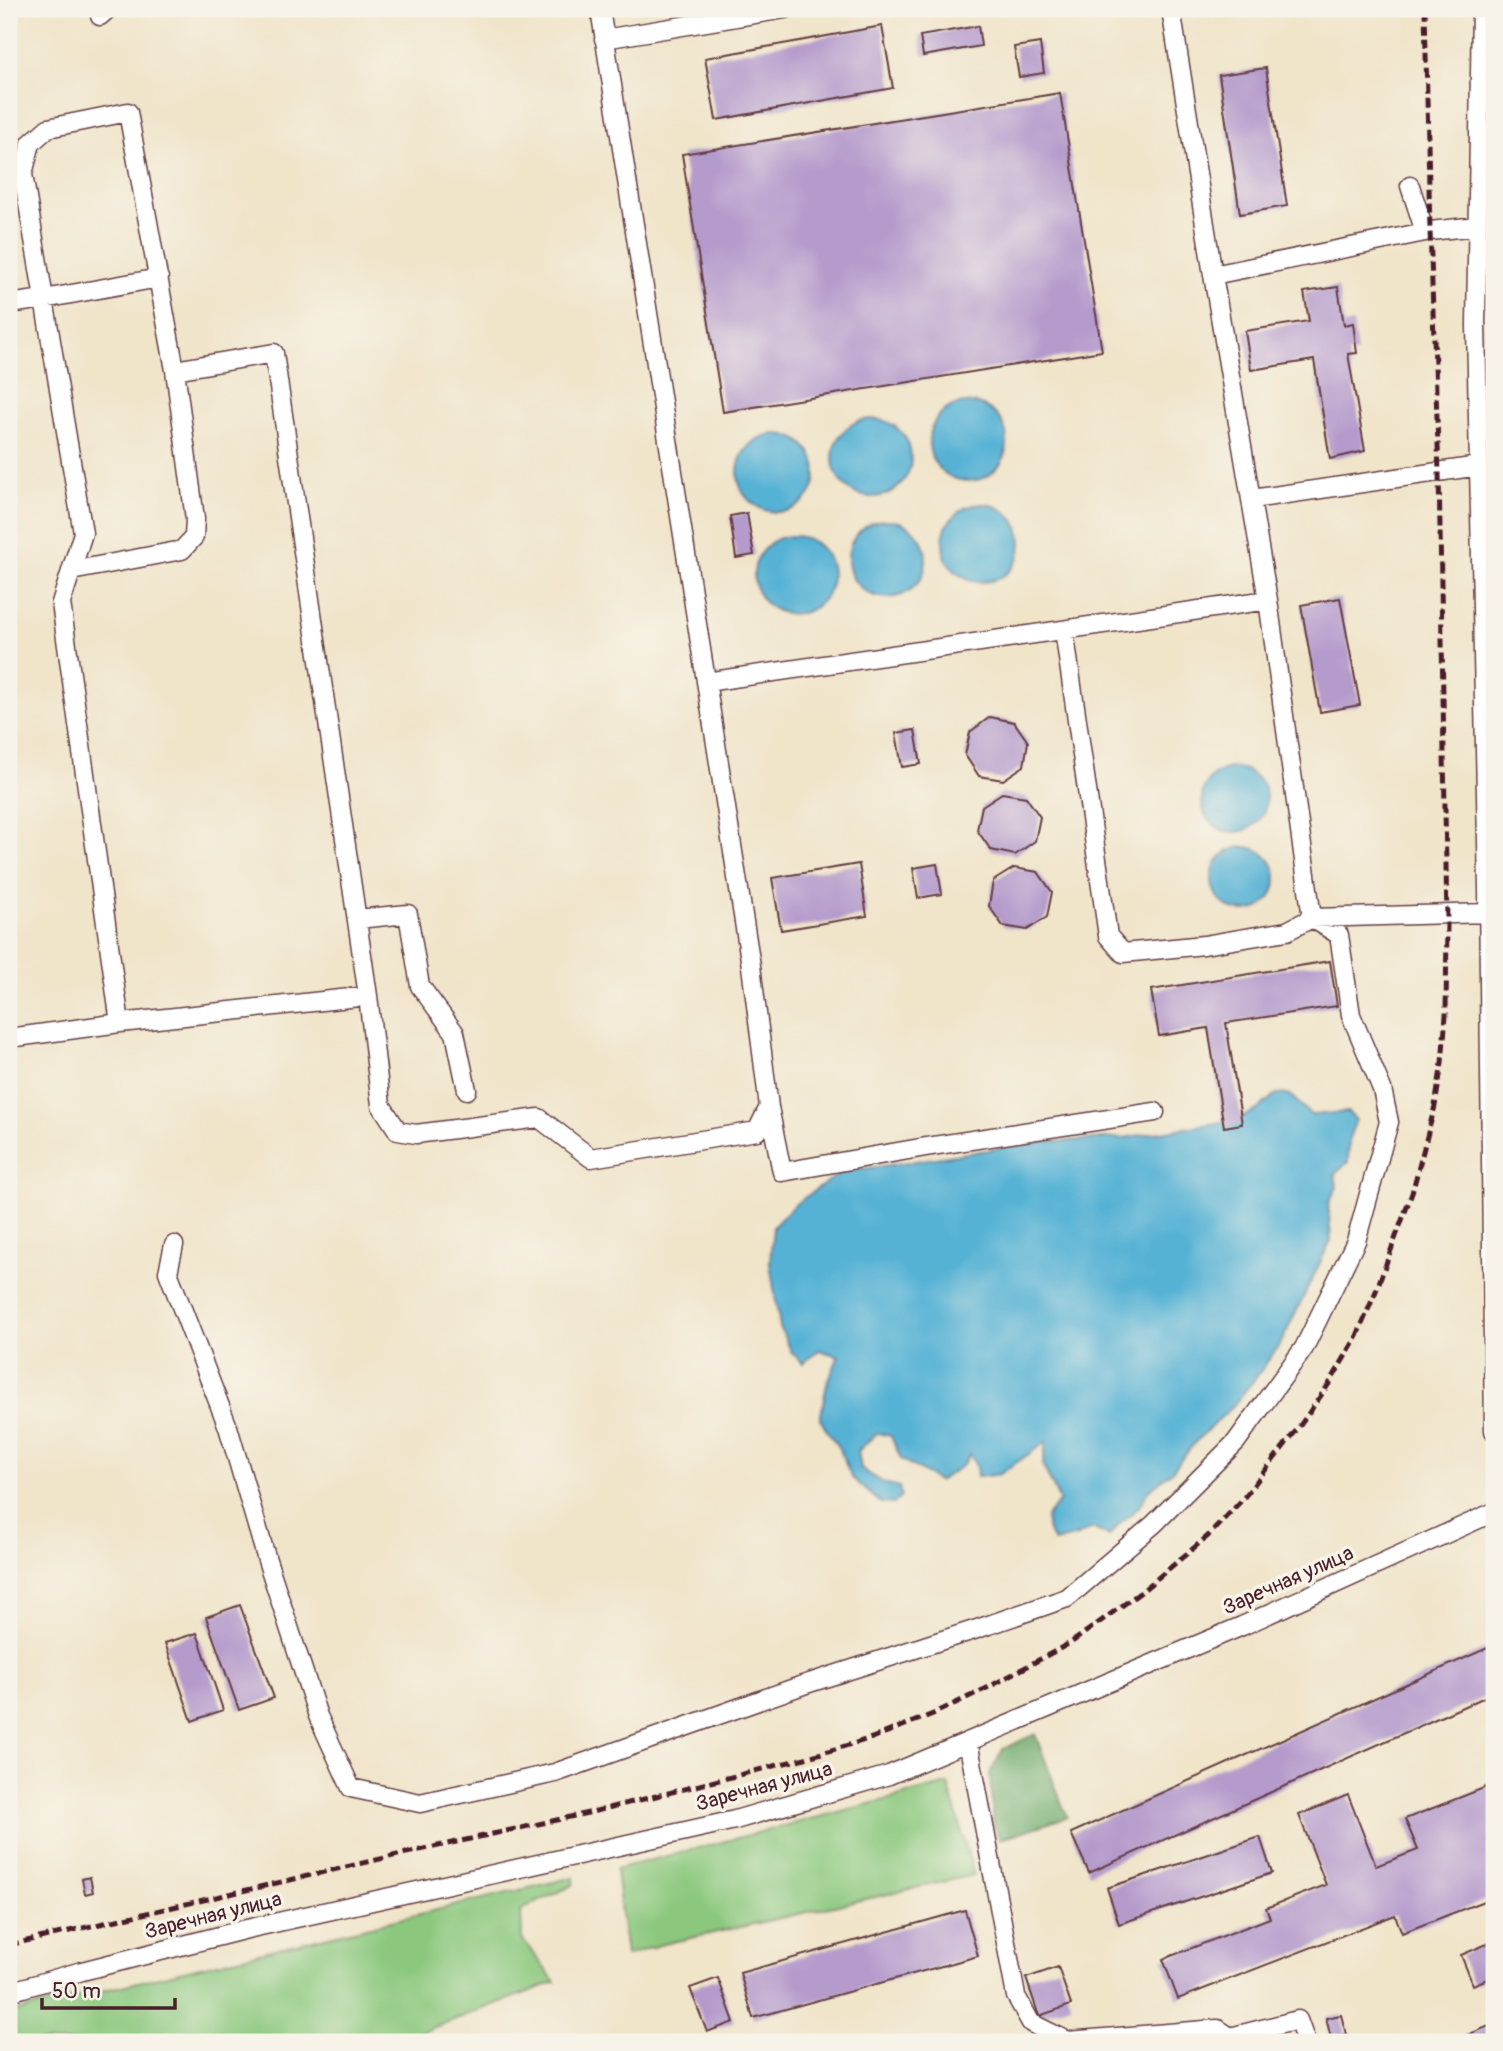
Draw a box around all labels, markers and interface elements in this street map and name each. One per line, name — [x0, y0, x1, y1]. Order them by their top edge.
street label: Заречная улица — [1219, 1540, 1358, 1621]
street label: Заречная улица — [693, 1755, 835, 1818]
street label: Заречная улица — [142, 1885, 284, 1946]
scale bar — [42, 1967, 175, 2011]
text: 50 m — [52, 1978, 101, 2005]

